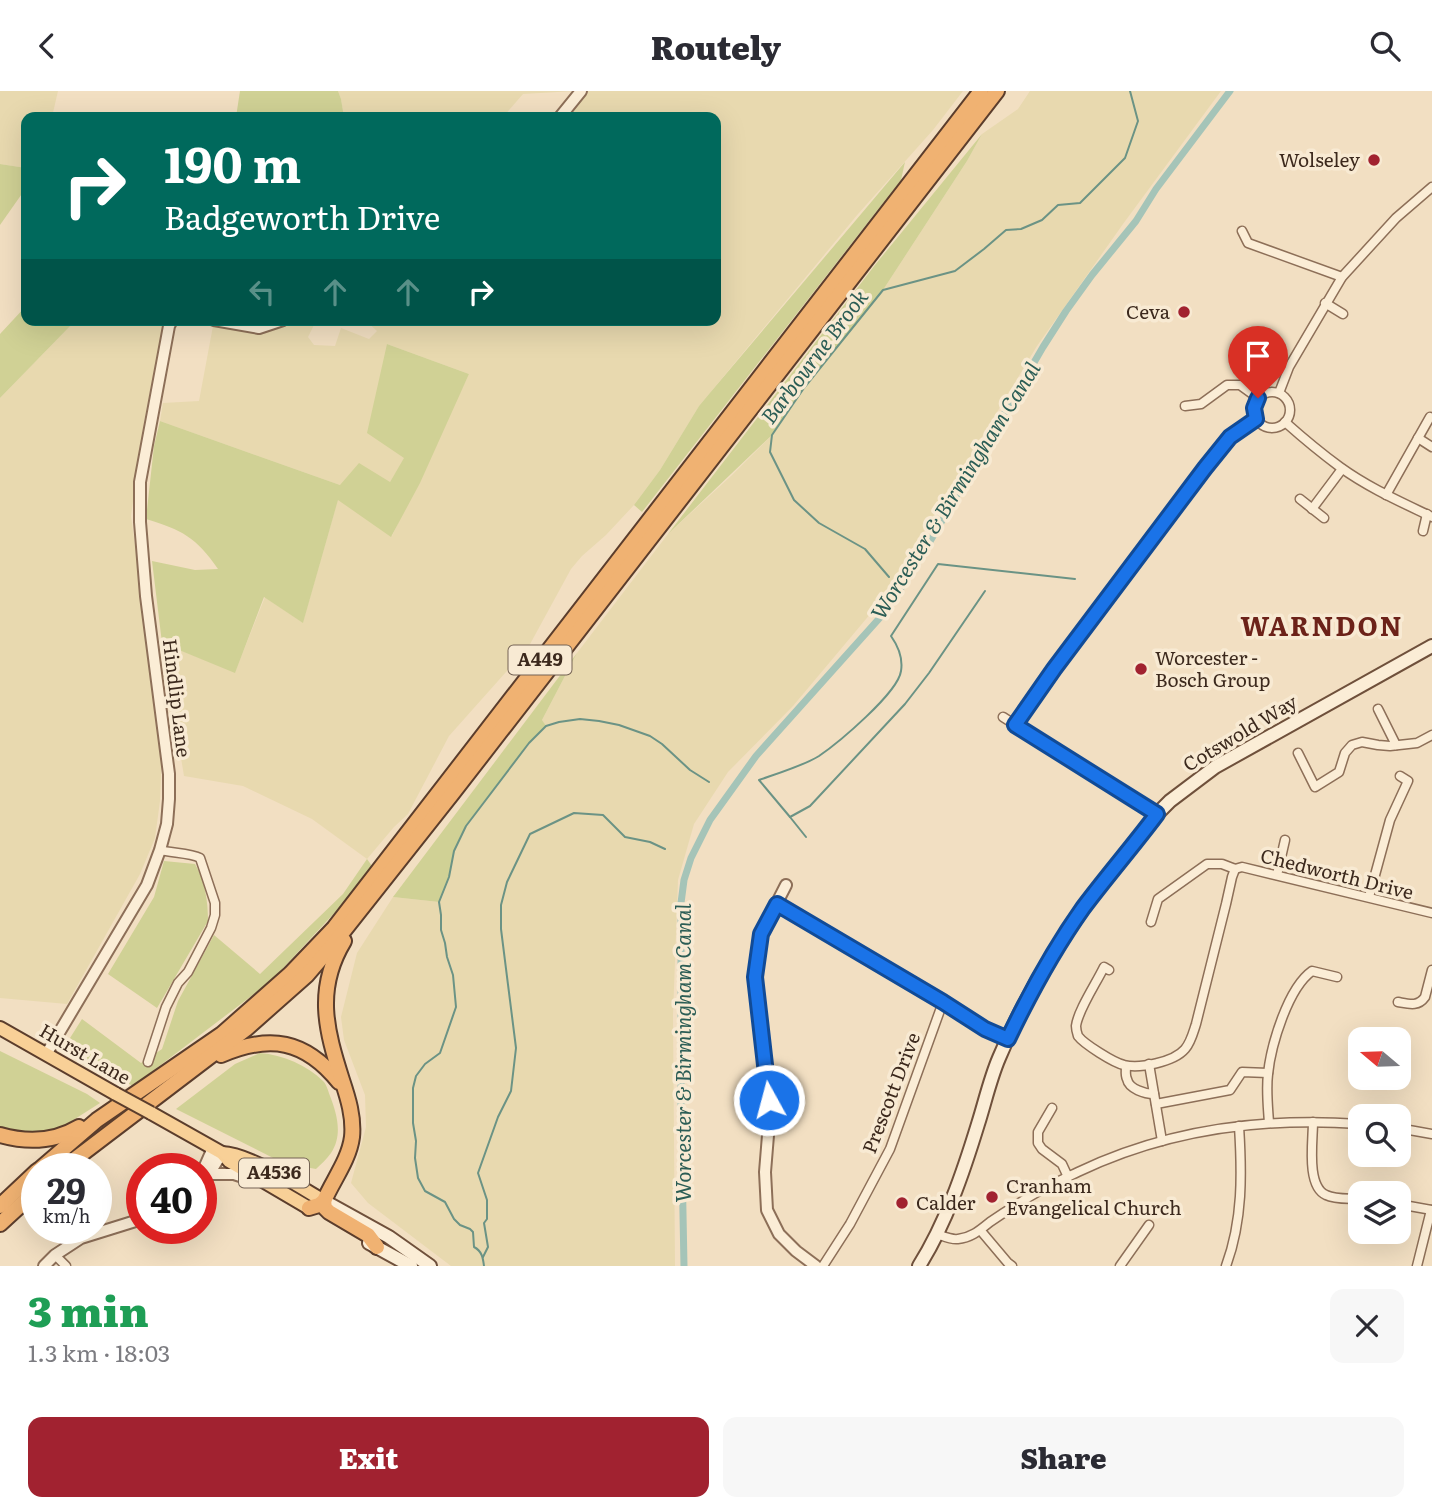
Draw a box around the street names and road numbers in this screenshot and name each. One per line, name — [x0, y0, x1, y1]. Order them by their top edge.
street label: Hindlip Lane — [157, 637, 199, 759]
road number: A449 — [508, 645, 572, 675]
street label: Cotswold Way — [1177, 687, 1302, 777]
street label: Chedworth Drive — [1258, 840, 1417, 906]
street label: Hurst Lane — [35, 1016, 136, 1091]
street label: Prescott Drive — [854, 1028, 926, 1157]
road number: A4536 — [239, 1159, 309, 1188]

